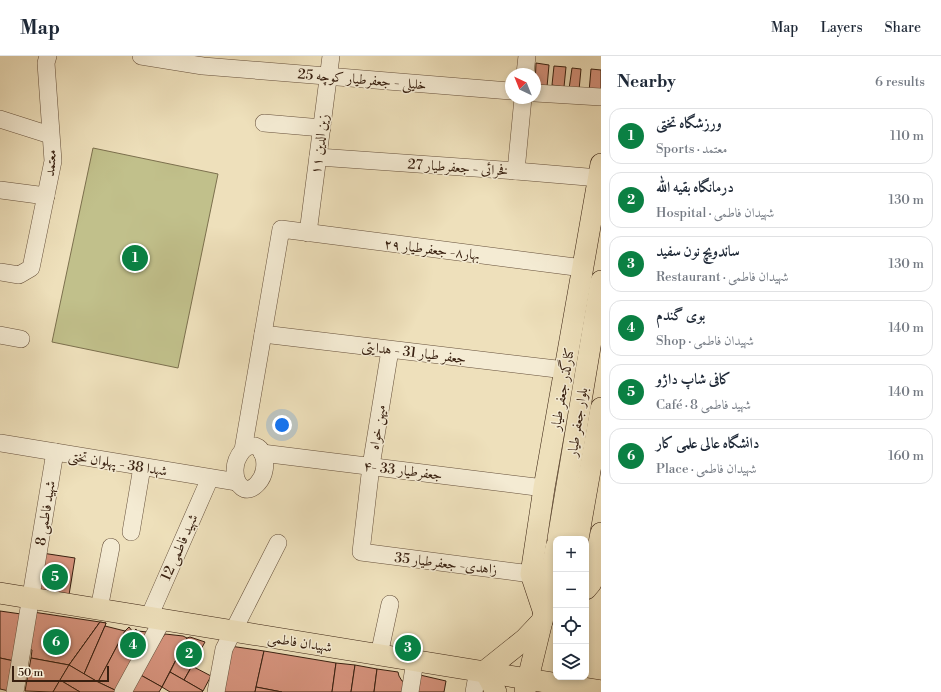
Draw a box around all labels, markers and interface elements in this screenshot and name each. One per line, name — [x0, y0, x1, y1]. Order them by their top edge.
text: Map — [20, 16, 60, 40]
text: Map — [771, 19, 798, 37]
text: Layers — [820, 19, 863, 37]
text: Share — [885, 19, 921, 37]
street label: خلیلی - جعفرطیار کوچه 25 — [297, 65, 427, 95]
north arrow — [505, 68, 541, 104]
text: Nearby — [617, 71, 676, 93]
text: 6 results — [875, 74, 925, 90]
street label: زین الدین ۱۱ — [307, 113, 333, 175]
text: ورزشگاه تختی — [656, 114, 722, 133]
text: 1 — [628, 128, 634, 144]
text: 110 m — [890, 128, 924, 144]
text: Sports · معتمد — [656, 141, 727, 157]
street label: معتمد — [41, 149, 61, 177]
street label: فخرائی - جعفرطیار 27 — [407, 155, 509, 180]
text: درمانگاه بقیه الله — [656, 178, 734, 197]
text: 2 — [627, 192, 635, 208]
text: 130 m — [889, 192, 924, 208]
text: Hospital · شهیدان فاطمی — [656, 205, 774, 221]
street label: بهار۸- جعفرطیار ۲۹ — [383, 235, 481, 265]
text: ساندویچ نون سفید — [656, 242, 740, 261]
pin: 1 — [122, 243, 148, 273]
text: 3 — [627, 256, 635, 272]
text: 130 m — [889, 256, 924, 272]
text: Restaurant · شهیدان فاطمی — [656, 269, 789, 285]
text: بوی گندم — [656, 306, 705, 325]
text: 4 — [627, 320, 635, 336]
text: 140 m — [888, 320, 924, 336]
text: Shop · شهیدان فاطمی — [656, 333, 754, 349]
street label: جعفر طیار 31 - هدایتی — [361, 338, 467, 368]
street label: کنارگذر جعفر طیار — [545, 346, 579, 434]
text: کافی شاپ داژو — [656, 370, 731, 389]
text: 5 — [627, 384, 635, 400]
text: 140 m — [888, 384, 924, 400]
street label: بلوار جعفر طیار — [563, 386, 592, 460]
text: Café · شهید فاطمی 8 — [656, 397, 751, 413]
street label: میهن خواه — [366, 403, 390, 451]
your location — [272, 415, 292, 435]
text: دانشگاه عالی علمی کار — [656, 434, 759, 453]
street label: شهدا 38 - پهلوان تختی — [67, 447, 169, 481]
text: 6 — [627, 448, 635, 464]
text: 160 m — [888, 448, 924, 464]
street label: ۴- جعفرطیار 33 — [362, 457, 443, 485]
text: Place · شهیدان فاطمی — [656, 461, 756, 477]
street label: شهید فاطمی 8 — [32, 479, 60, 547]
street label: شهید فاطمی 12 — [157, 511, 203, 584]
map controls — [553, 536, 589, 680]
button: + — [553, 536, 589, 572]
street label: زاهدی- جعفرطیار 35 — [393, 549, 498, 579]
pin: 5 — [42, 562, 68, 592]
button: − — [553, 572, 589, 608]
button: locate — [553, 608, 589, 644]
pin: 6 — [43, 627, 69, 657]
street label: شهیدان فاطمی — [266, 629, 334, 657]
pin: 4 — [120, 630, 146, 660]
pin: 3 — [395, 633, 421, 663]
pin: 2 — [176, 639, 202, 669]
button: layers — [553, 644, 589, 680]
scale bar — [12, 664, 109, 683]
text: 50 m — [18, 666, 43, 680]

